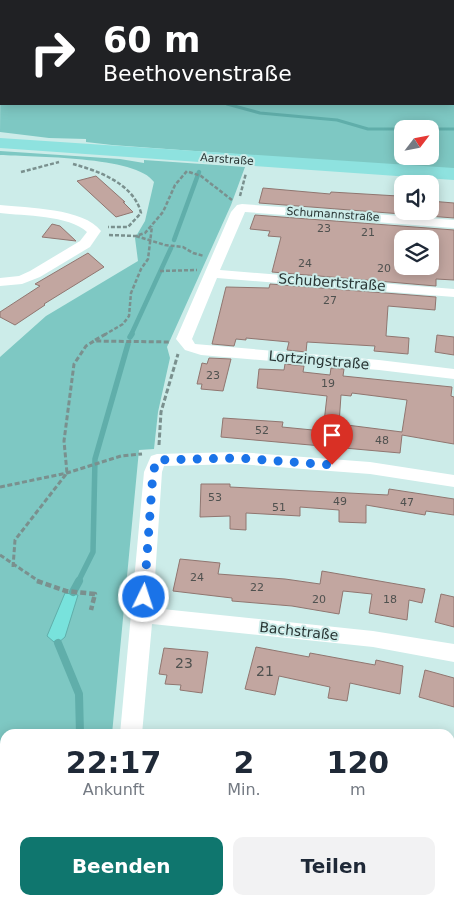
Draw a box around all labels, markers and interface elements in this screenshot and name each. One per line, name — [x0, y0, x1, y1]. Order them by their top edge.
icon: right — [20, 20, 85, 85]
text: 60 m — [103, 20, 200, 60]
text: Beethovenstraße — [103, 61, 292, 86]
north arrow — [394, 120, 439, 165]
map controls — [394, 120, 439, 275]
street label: Aarstraße — [200, 151, 254, 168]
button: sound — [394, 175, 439, 220]
street label: Schumannstraße — [286, 205, 380, 224]
house number: 23 — [317, 222, 331, 235]
house number: 21 — [361, 226, 375, 239]
button: layers — [394, 230, 439, 275]
house number: 24 — [298, 257, 312, 270]
house number: 20 — [377, 262, 391, 275]
street label: Schubertstraße — [278, 270, 386, 294]
house number: 27 — [323, 294, 337, 307]
street label: Lortzingstraße — [268, 348, 370, 372]
house number: 23 — [206, 369, 220, 382]
house number: 19 — [321, 377, 335, 390]
pin — [311, 414, 353, 465]
icon: arrive — [318, 421, 346, 449]
house number: 52 — [255, 424, 269, 437]
house number: 48 — [375, 434, 389, 447]
house number: 53 — [208, 491, 222, 504]
house number: 49 — [333, 495, 347, 508]
house number: 47 — [400, 496, 414, 509]
house number: 51 — [272, 501, 286, 514]
position arrow — [117, 570, 169, 622]
house number: 24 — [190, 571, 204, 584]
house number: 22 — [250, 581, 264, 594]
house number: 20 — [312, 593, 326, 606]
house number: 18 — [383, 593, 397, 606]
street label: Bachstraße — [259, 619, 339, 643]
house number: 23 — [175, 655, 193, 671]
house number: 21 — [256, 663, 274, 679]
text: 22:17 — [66, 745, 161, 780]
text: 2 — [233, 745, 254, 780]
text: 120 — [327, 745, 389, 780]
text: Ankunft — [83, 780, 144, 799]
text: Min. — [227, 780, 261, 799]
text: m — [350, 780, 366, 799]
button: Beenden — [20, 837, 223, 895]
button: Teilen — [233, 837, 435, 895]

